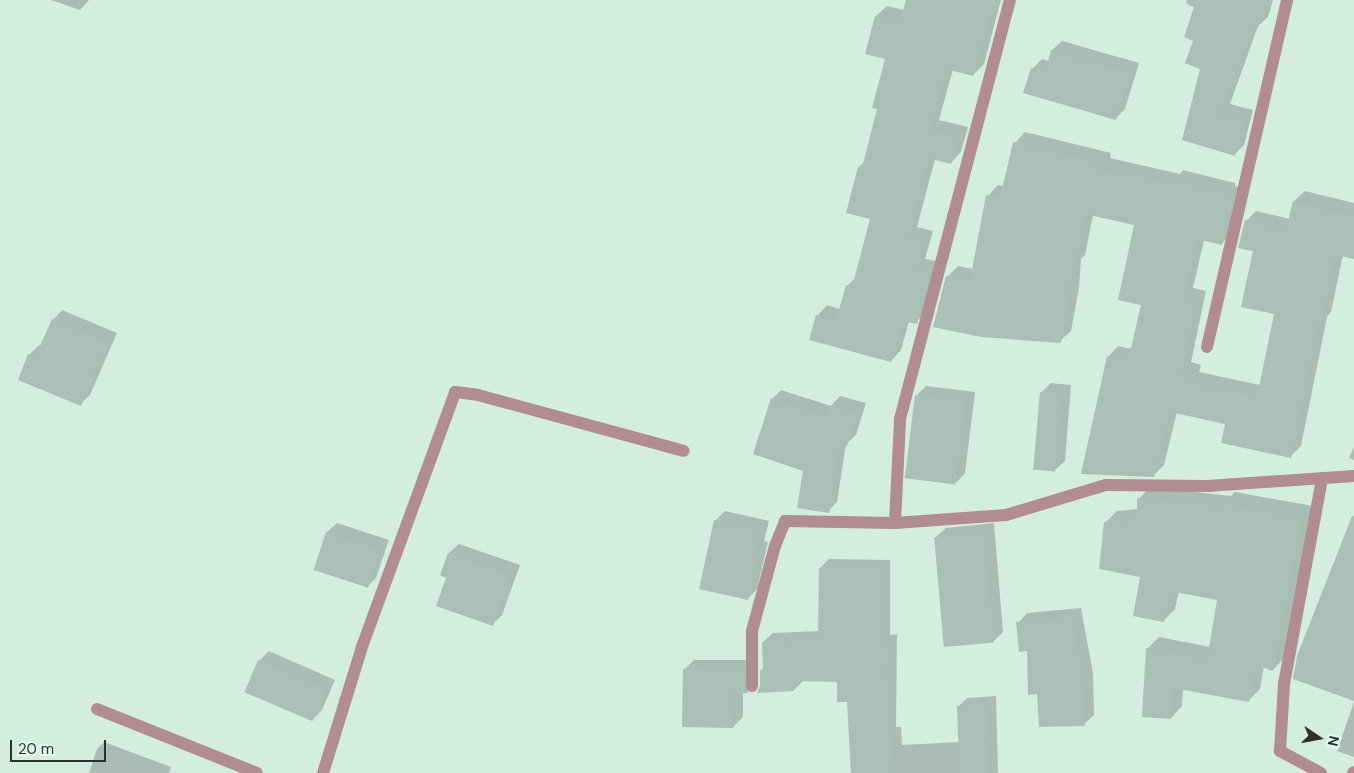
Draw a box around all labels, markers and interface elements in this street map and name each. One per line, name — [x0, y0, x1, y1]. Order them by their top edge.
north arrow — [1294, 713, 1344, 763]
scale bar — [12, 730, 109, 762]
text: N — [1324, 734, 1344, 748]
text: 20 m — [18, 739, 54, 759]

